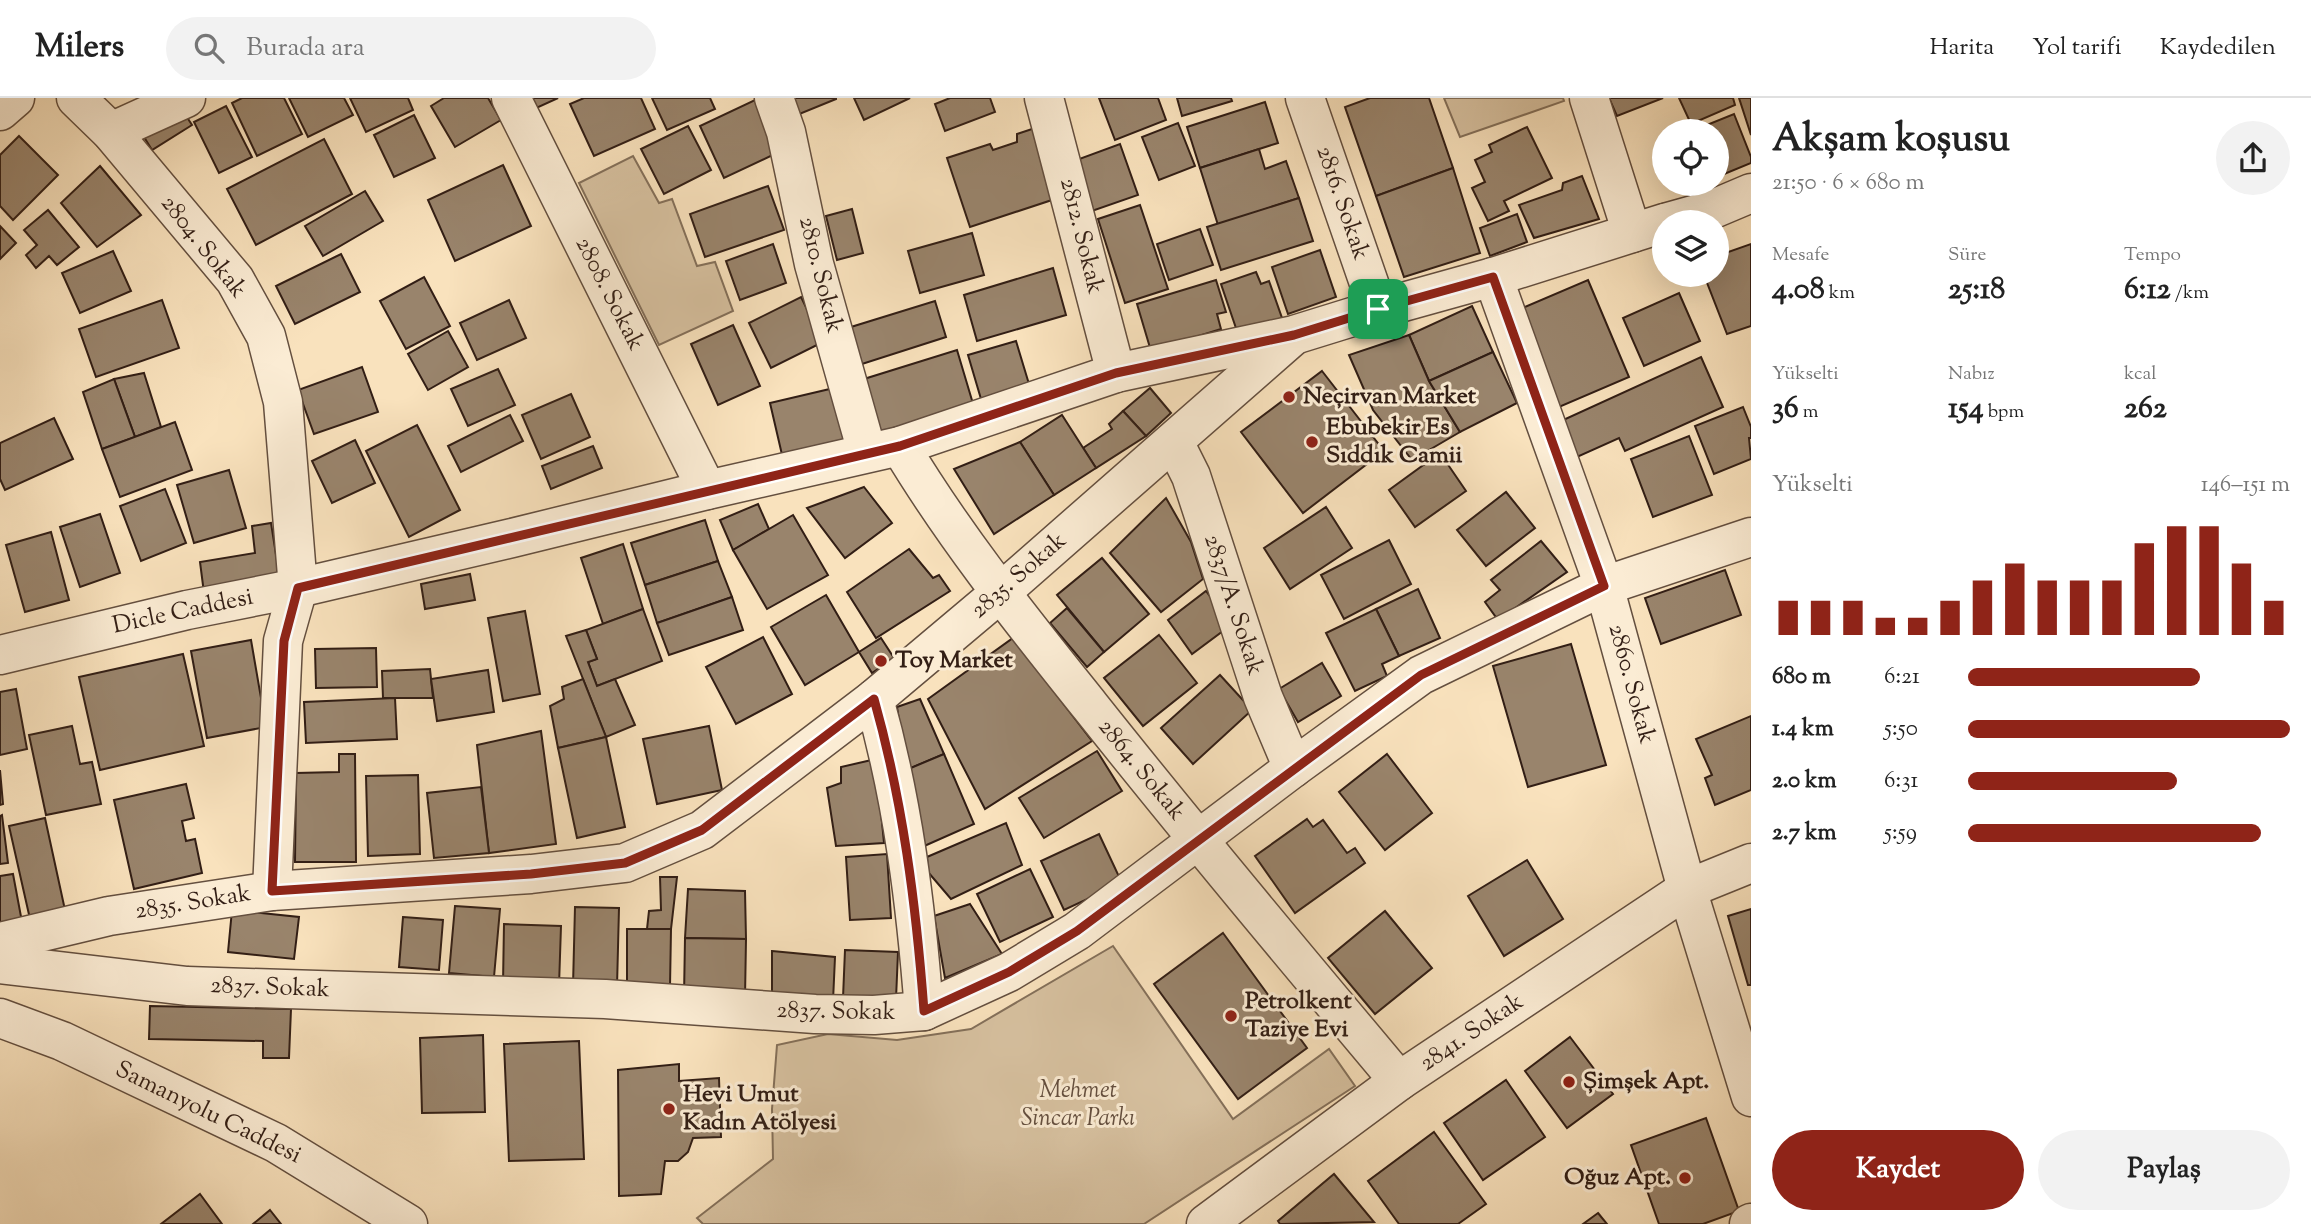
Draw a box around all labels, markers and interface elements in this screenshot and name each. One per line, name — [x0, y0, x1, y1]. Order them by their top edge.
search box — [166, 17, 656, 80]
text: Milers — [35, 24, 124, 72]
icon: search — [190, 29, 228, 67]
text: Burada ara — [246, 30, 365, 67]
text: Harita — [1930, 31, 1994, 65]
text: Yol tarifi — [2032, 31, 2122, 65]
text: Kaydedilen — [2160, 31, 2276, 65]
text: Akşam koşusu — [1772, 114, 2010, 168]
map controls — [1652, 119, 1729, 287]
button: locate — [1652, 119, 1729, 196]
button: share — [2216, 121, 2290, 195]
street label: 2816. Sokak — [1307, 141, 1377, 265]
text: 21:50 · 6 × 680 m — [1772, 167, 1925, 200]
street label: 2812. Sokak — [1050, 174, 1112, 298]
street label: 2804. Sokak — [152, 188, 254, 306]
button: layers — [1652, 210, 1729, 287]
street label: 2810. Sokak — [789, 213, 851, 337]
street label: 2808. Sokak — [566, 231, 652, 357]
text: Mesafe — [1772, 242, 1829, 269]
text: Süre — [1948, 242, 1986, 269]
text: Tempo — [2124, 242, 2181, 269]
text: 4.08 — [1772, 269, 1825, 312]
text: 25:18 — [1948, 269, 2005, 312]
text: 6:12 — [2124, 269, 2171, 312]
pin — [1348, 279, 1408, 339]
text: km — [1825, 280, 1855, 307]
text: /km — [2171, 280, 2209, 307]
icon: arrive — [1359, 290, 1397, 328]
text: Yükselti — [1772, 361, 1839, 388]
text: Nabız — [1948, 361, 1995, 388]
text: kcal — [2124, 361, 2157, 388]
place label: Neçirvan Market — [1303, 380, 1477, 414]
text: 36 — [1772, 388, 1799, 431]
text: 154 — [1948, 388, 1984, 431]
text: 262 — [2124, 388, 2167, 431]
marker: Neçirvan Market — [1281, 389, 1297, 405]
text: m — [1799, 399, 1819, 426]
text: bpm — [1984, 399, 2024, 426]
place label: Ebubekir Es Sıddık Camii — [1326, 411, 1463, 473]
marker: Ebubekir Es Sıddık Camii — [1304, 434, 1320, 450]
text: Yükselti — [1772, 469, 1853, 502]
text: 146–151 m — [2201, 469, 2290, 502]
street label: 2835. Sokak — [964, 525, 1074, 627]
street label: 2837/A. Sokak — [1194, 530, 1272, 680]
street label: Dicle Caddesi — [110, 580, 257, 643]
street label: 2860. Sokak — [1599, 620, 1663, 748]
place label: Toy Market — [895, 644, 1014, 678]
marker: Toy Market — [873, 653, 889, 669]
text: 680 m — [1772, 661, 1831, 694]
text: 6:21 — [1884, 661, 1920, 694]
street label: 2864. Sokak — [1089, 712, 1193, 828]
text: 1.4 km — [1772, 713, 1834, 746]
text: 5:50 — [1884, 713, 1918, 746]
text: 2.0 km — [1772, 765, 1837, 798]
text: 6:31 — [1884, 765, 1918, 798]
text: 2.7 km — [1772, 817, 1837, 850]
text: 5:59 — [1884, 817, 1917, 850]
street label: 2835. Sokak — [133, 877, 253, 929]
street label: 2837. Sokak — [210, 969, 330, 1007]
place label: Petrolkent Taziye Evi — [1245, 985, 1352, 1047]
street label: 2841. Sokak — [1413, 986, 1531, 1080]
street label: 2837. Sokak — [776, 994, 896, 1030]
marker: Petrolkent Taziye Evi — [1223, 1008, 1239, 1024]
street label: Samanyolu Caddesi — [109, 1053, 307, 1173]
place label: Şimşek Apt. — [1583, 1065, 1709, 1099]
park label: Mehmet Sincar Parkı — [1021, 1074, 1135, 1136]
marker: Şimşek Apt. — [1561, 1074, 1577, 1090]
place label: Hevi Umut Kadın Atölyesi — [683, 1078, 837, 1140]
marker: Hevi Umut Kadın Atölyesi — [661, 1101, 677, 1117]
button: Kaydet — [1772, 1130, 2024, 1210]
button: Paylaş — [2038, 1130, 2290, 1210]
place label: Oğuz Apt. — [1564, 1161, 1671, 1195]
marker: Oğuz Apt. — [1677, 1170, 1693, 1186]

